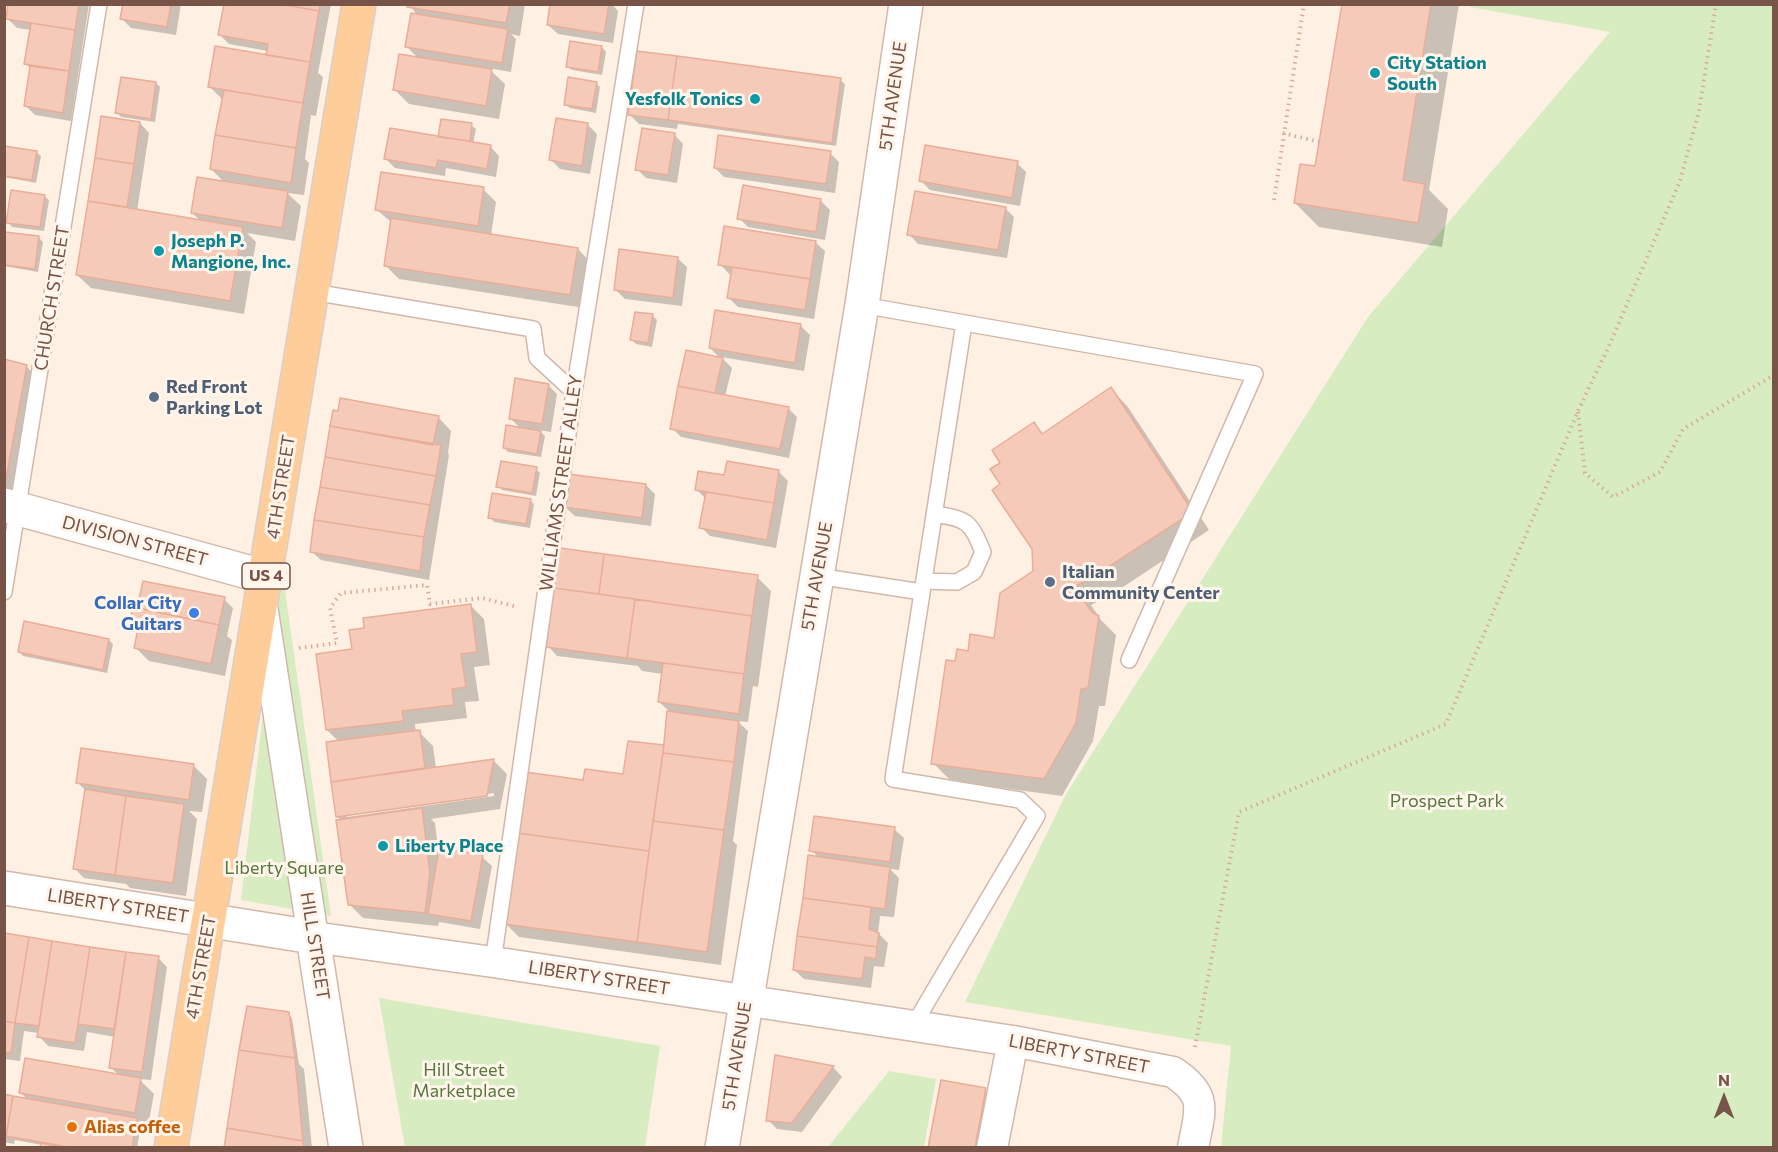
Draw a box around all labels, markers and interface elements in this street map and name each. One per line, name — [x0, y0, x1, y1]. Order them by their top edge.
street label: 5TH AVENUE — [875, 40, 911, 152]
place label: City Station South — [1387, 52, 1487, 94]
marker: City Station South — [1368, 66, 1382, 80]
place label: Yesfolk Tonics — [625, 88, 743, 110]
marker: Yesfolk Tonics — [748, 92, 762, 106]
street label: CHURCH STREET — [30, 224, 74, 372]
place label: Joseph P. Mangione, Inc. — [171, 230, 291, 272]
marker: Joseph P. Mangione, Inc. — [152, 244, 166, 258]
street label: WILLIAMS STREET ALLEY — [535, 373, 587, 593]
place label: Red Front Parking Lot — [166, 376, 262, 418]
marker: Red Front Parking Lot — [147, 390, 161, 404]
street label: 4TH STREET — [262, 433, 300, 541]
street label: DIVISION STREET — [60, 511, 210, 571]
street label: 5TH AVENUE — [797, 520, 837, 632]
place label: Italian Community Center — [1062, 561, 1220, 604]
road number: US 4 — [242, 563, 290, 589]
marker: Italian Community Center — [1043, 575, 1057, 589]
place label: Collar City Guitars — [94, 592, 182, 634]
marker: Collar City Guitars — [187, 606, 201, 620]
park label: Prospect Park — [1390, 790, 1504, 812]
place label: Liberty Place — [395, 835, 503, 857]
marker: Liberty Place — [376, 839, 390, 853]
park label: Liberty Square — [224, 857, 344, 879]
street label: LIBERTY STREET — [46, 884, 190, 928]
street label: HILL STREET — [296, 890, 334, 1002]
street label: 4TH STREET — [181, 913, 221, 1021]
street label: LIBERTY STREET — [527, 956, 671, 1000]
street label: 5TH AVENUE — [718, 1000, 756, 1112]
street label: LIBERTY STREET — [1007, 1030, 1151, 1078]
park label: Hill Street Marketplace — [413, 1059, 515, 1102]
north arrow — [1694, 1068, 1754, 1128]
text: N — [1718, 1070, 1730, 1089]
place label: Alias coffee — [84, 1116, 180, 1138]
marker: Alias coffee — [65, 1120, 79, 1134]

